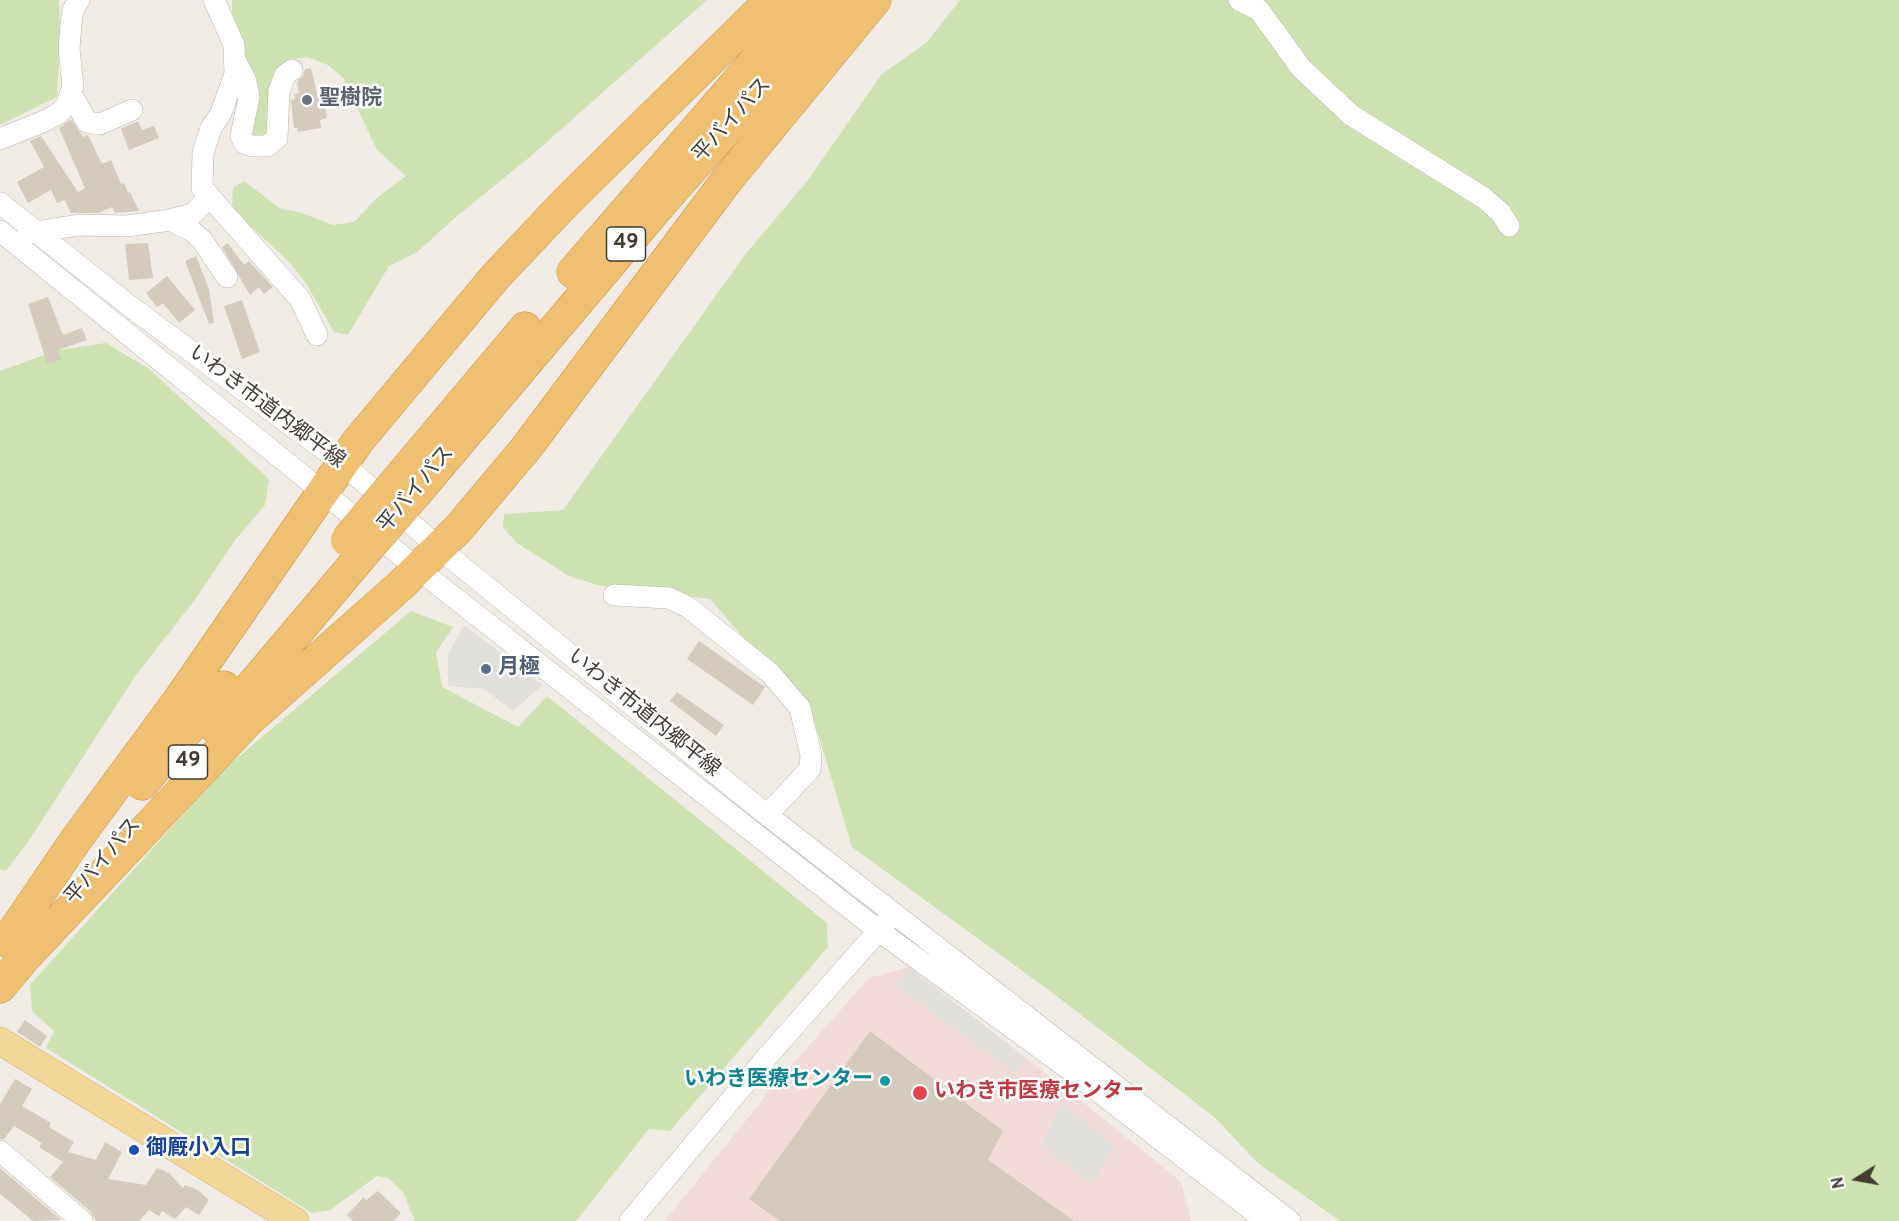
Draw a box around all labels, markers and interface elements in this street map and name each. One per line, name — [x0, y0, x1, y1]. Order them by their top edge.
street label: 平バイパス — [689, 74, 777, 168]
place label: 聖樹院 — [319, 87, 382, 113]
marker: 聖樹院 — [300, 93, 314, 107]
road number: 49 — [606, 227, 646, 261]
street label: いわき市道内郷平線 — [183, 341, 349, 475]
street label: 平バイパス — [374, 442, 460, 538]
street label: いわき市道内郷平線 — [562, 645, 724, 783]
place label: 月極 — [498, 656, 540, 682]
marker: 月極 — [479, 662, 493, 676]
road number: 49 — [168, 745, 207, 779]
street label: 平バイパス — [61, 814, 147, 910]
place label: いわき医療センター — [684, 1068, 873, 1094]
marker: いわき医療センター — [878, 1074, 892, 1088]
place label: いわき市医療センター — [934, 1080, 1144, 1106]
marker: いわき市医療センター — [911, 1084, 929, 1102]
place label: 御厩小入口 — [146, 1137, 251, 1163]
marker: 御厩小入口 — [127, 1143, 141, 1157]
north arrow — [1827, 1149, 1887, 1209]
text: N — [1828, 1175, 1850, 1190]

